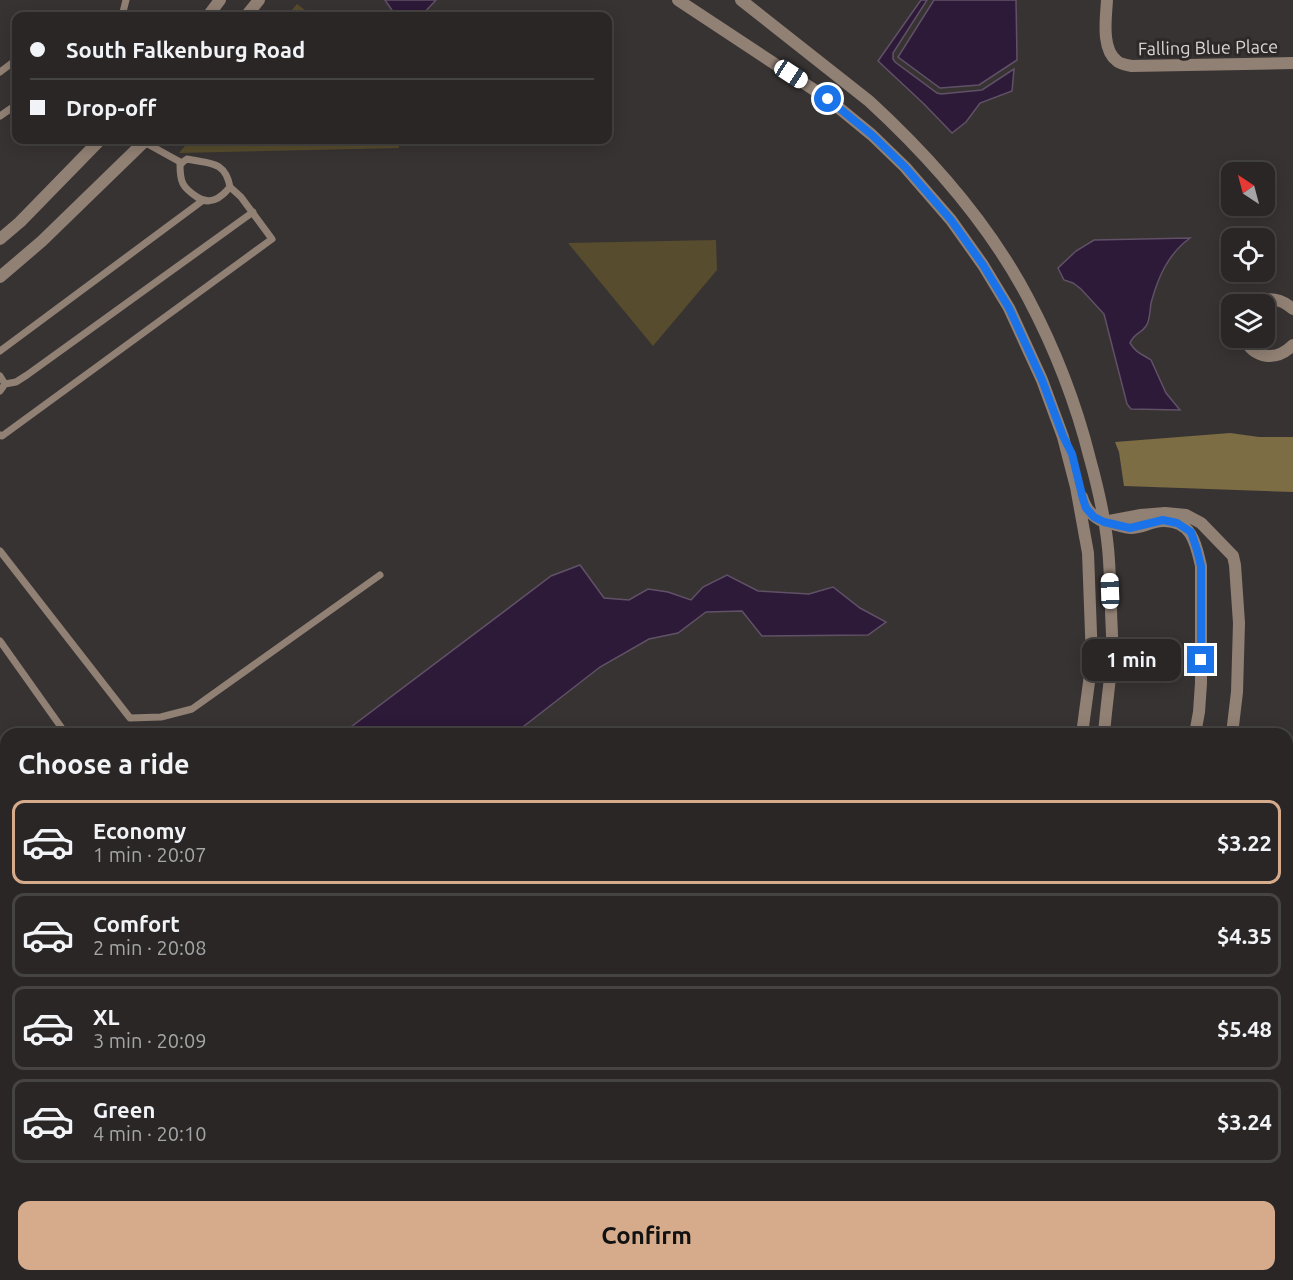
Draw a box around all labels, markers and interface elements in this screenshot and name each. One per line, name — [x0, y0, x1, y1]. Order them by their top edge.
street label: Falling Blue Place — [1138, 36, 1278, 58]
text: South Falkenburg Road — [66, 37, 305, 62]
car — [771, 57, 811, 91]
route start — [814, 85, 841, 112]
text: Drop-off — [66, 95, 156, 120]
north arrow — [1221, 162, 1275, 216]
map controls — [1221, 162, 1275, 348]
button: locate — [1221, 228, 1275, 282]
button: layers — [1221, 294, 1275, 348]
car — [1100, 573, 1120, 609]
callout: 1 min — [1081, 639, 1180, 681]
route end — [1187, 646, 1214, 673]
text: 1 min — [1106, 648, 1157, 671]
text: Choose a ride — [18, 749, 190, 779]
icon: car — [21, 815, 75, 869]
text: Economy — [93, 818, 186, 843]
text: $3.22 — [1217, 830, 1272, 855]
text: 1 min · 20:07 — [93, 843, 207, 866]
icon: car — [21, 908, 75, 962]
text: Comfort — [93, 911, 180, 936]
text: $4.35 — [1217, 923, 1272, 948]
text: 2 min · 20:08 — [93, 936, 207, 959]
icon: car — [21, 1001, 75, 1055]
text: XL — [93, 1004, 120, 1029]
text: $5.48 — [1217, 1016, 1272, 1041]
text: 3 min · 20:09 — [93, 1029, 207, 1052]
icon: car — [21, 1094, 75, 1148]
text: Green — [93, 1097, 155, 1122]
text: $3.24 — [1217, 1109, 1272, 1134]
text: 4 min · 20:10 — [93, 1122, 207, 1145]
button: Confirm — [18, 1201, 1275, 1270]

